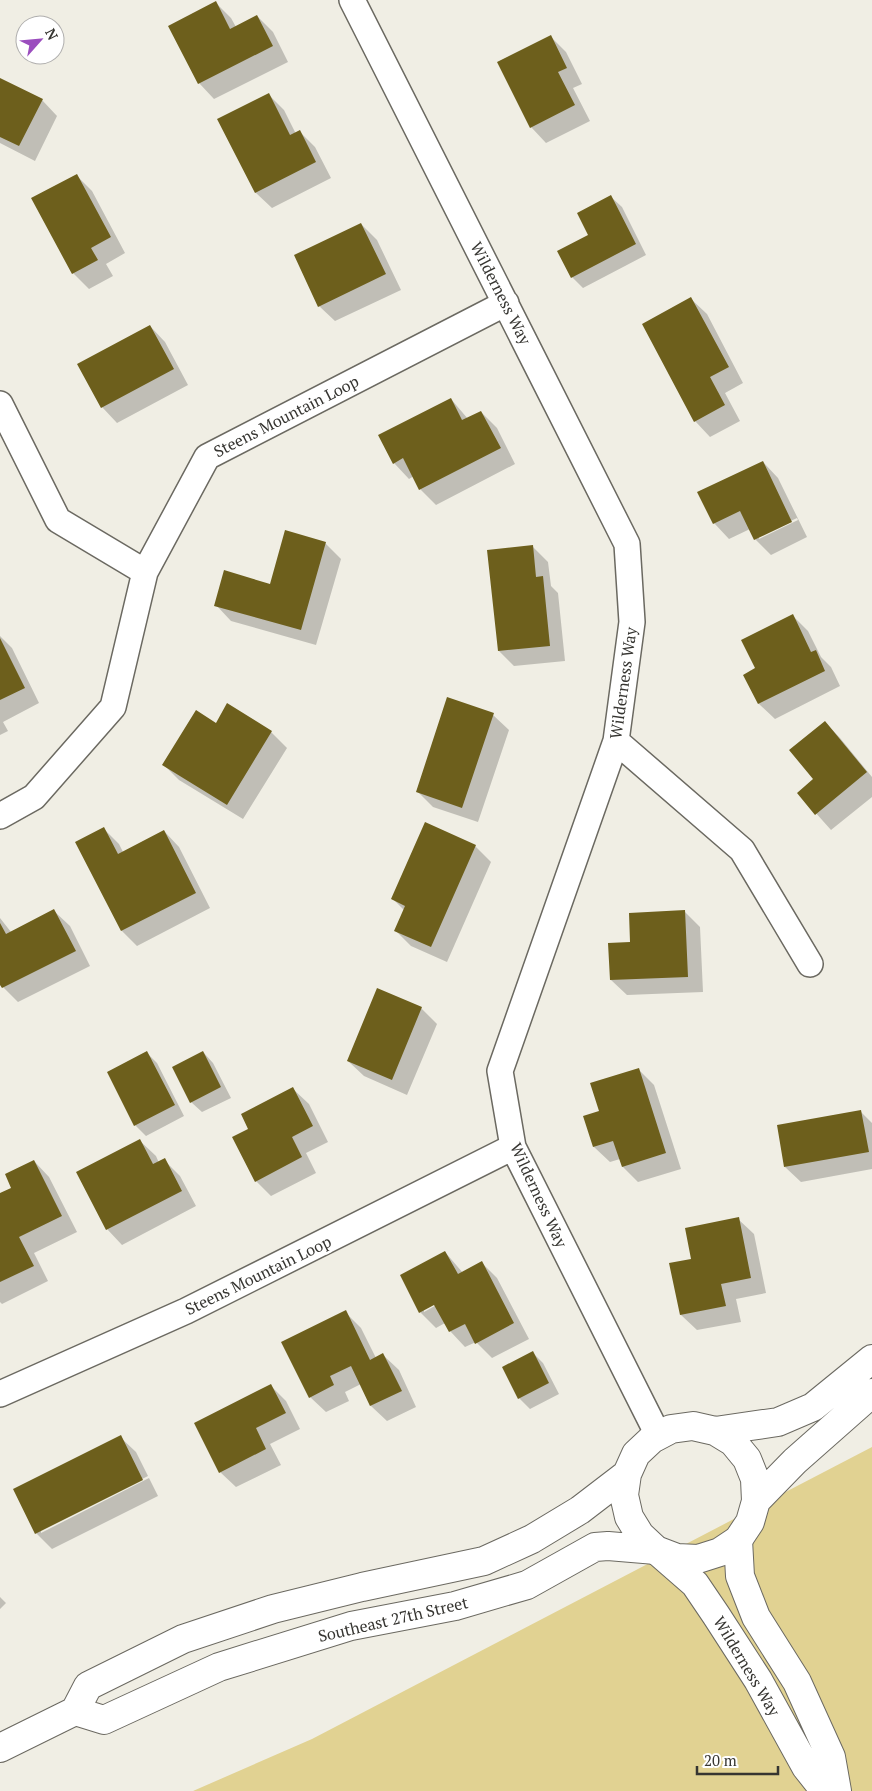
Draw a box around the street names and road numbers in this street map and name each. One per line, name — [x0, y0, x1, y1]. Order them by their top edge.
street label: Wilderness Way — [466, 238, 537, 349]
street label: Steens Mountain Loop — [210, 370, 362, 462]
street label: Wilderness Way — [604, 625, 642, 740]
street label: Wilderness Way — [505, 1139, 573, 1252]
street label: Steens Mountain Loop — [181, 1230, 335, 1320]
street label: Southeast 27th Street — [316, 1591, 470, 1647]
street label: Wilderness Way — [708, 1612, 786, 1721]

